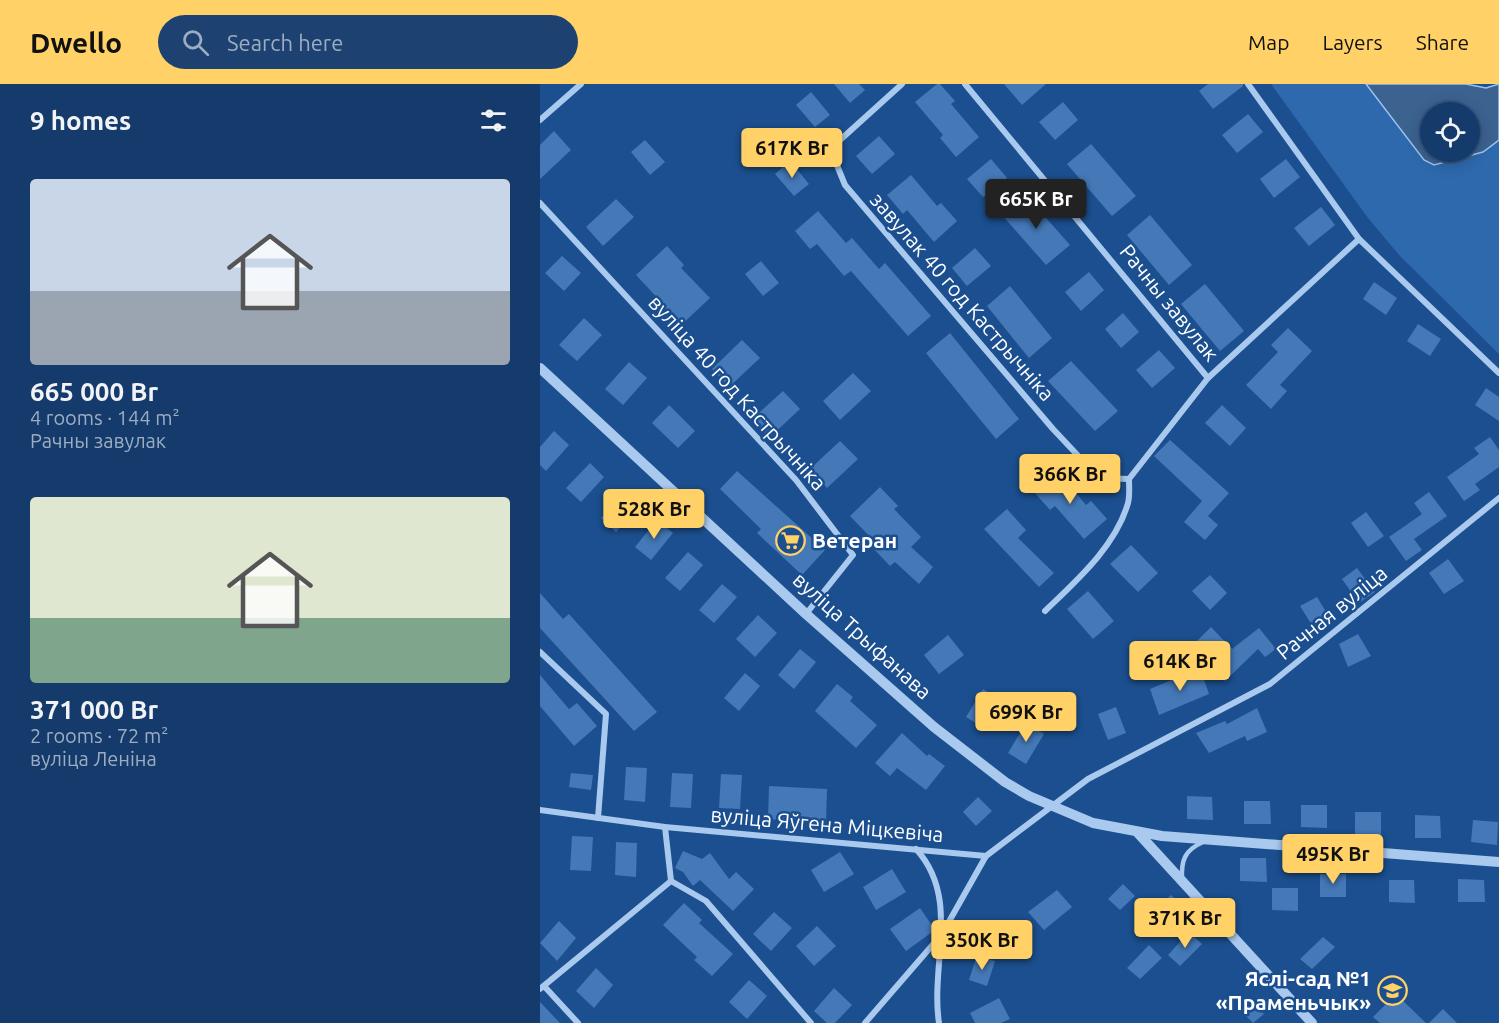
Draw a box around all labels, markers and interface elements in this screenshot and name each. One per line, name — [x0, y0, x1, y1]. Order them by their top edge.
search box — [158, 15, 578, 69]
icon: search — [179, 26, 212, 59]
text: Dwello — [30, 27, 122, 58]
text: Search here — [227, 30, 343, 55]
text: Map — [1248, 30, 1289, 54]
text: Layers — [1322, 30, 1383, 54]
text: Share — [1416, 30, 1469, 54]
map controls — [1420, 102, 1480, 162]
button: locate — [1420, 102, 1480, 162]
icon: filters — [477, 104, 510, 137]
text: 9 homes — [30, 106, 131, 135]
pin: 617K Br — [737, 128, 847, 179]
text: 617K Br — [755, 136, 829, 159]
pin: 665K Br — [981, 179, 1091, 230]
street label: завулак 40 год Кастрычніка — [866, 187, 1060, 405]
text: 665K Br — [999, 187, 1073, 210]
icon: home — [216, 218, 324, 326]
street label: Рачны завулак — [1115, 239, 1224, 366]
street label: вуліца 40 год Кастрычніка — [644, 290, 832, 495]
text: 665 000 Br — [30, 377, 158, 406]
text: 4 rooms · 144 m² — [30, 406, 180, 429]
text: Рачны завулак — [30, 429, 166, 452]
pin: 366K Br — [1015, 454, 1125, 505]
text: 366K Br — [1033, 462, 1107, 485]
pin: 528K Br — [599, 489, 709, 540]
text: 528K Br — [617, 497, 691, 520]
supermarket icon: Ветеран — [775, 525, 807, 557]
place label: Ветеран — [812, 528, 897, 552]
icon: home — [216, 536, 324, 644]
street label: Рачная вуліца — [1271, 560, 1391, 664]
street label: вуліца Трыфанава — [789, 567, 937, 704]
pin: 614K Br — [1125, 641, 1235, 692]
text: 614K Br — [1143, 649, 1217, 672]
pin: 699K Br — [971, 692, 1081, 743]
text: 371 000 Br — [30, 695, 158, 724]
text: 699K Br — [989, 700, 1063, 723]
text: 2 rooms · 72 m² — [30, 724, 168, 747]
text: вуліца Леніна — [30, 747, 157, 770]
street label: вуліца Яўгена Міцкевіча — [710, 802, 945, 846]
pin: 495K Br — [1278, 834, 1388, 885]
text: 495K Br — [1296, 842, 1370, 865]
pin: 371K Br — [1130, 898, 1240, 949]
text: 371K Br — [1148, 906, 1222, 929]
pin: 350K Br — [927, 920, 1037, 971]
text: 350K Br — [945, 928, 1019, 951]
place label: Яслі-сад №1 «Праменьчык» — [1216, 966, 1371, 1014]
school or university icon: Яслі-сад №1 «Праменьчык» — [1376, 975, 1408, 1007]

